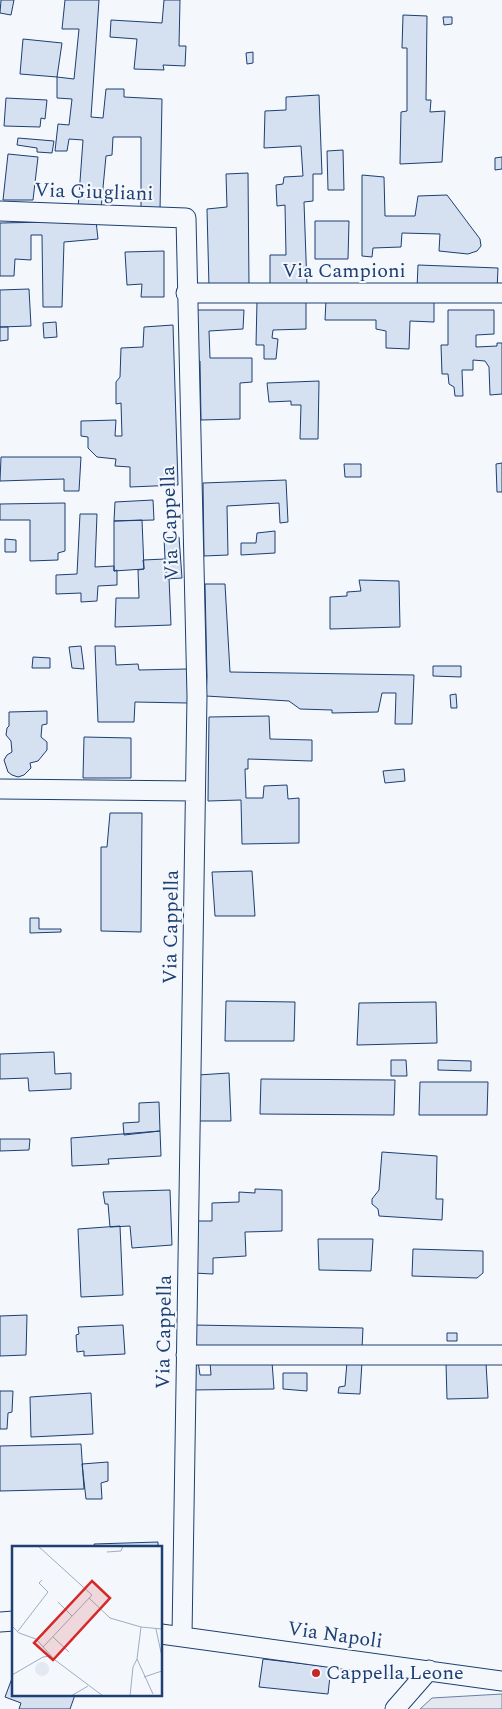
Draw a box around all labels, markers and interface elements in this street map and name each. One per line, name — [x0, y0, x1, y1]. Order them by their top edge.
street label: Via Giugliani — [34, 175, 154, 209]
street label: Via Campioni — [282, 256, 406, 286]
street label: Via Cappella — [153, 465, 187, 581]
street label: Via Cappella — [155, 869, 187, 984]
street label: Via Cappella — [148, 1274, 180, 1389]
inset map — [12, 1546, 162, 1696]
street label: Via Napoli — [285, 1613, 385, 1657]
place label: Cappella Leone — [326, 1658, 464, 1688]
marker: Cappella Leone — [310, 1667, 322, 1679]

